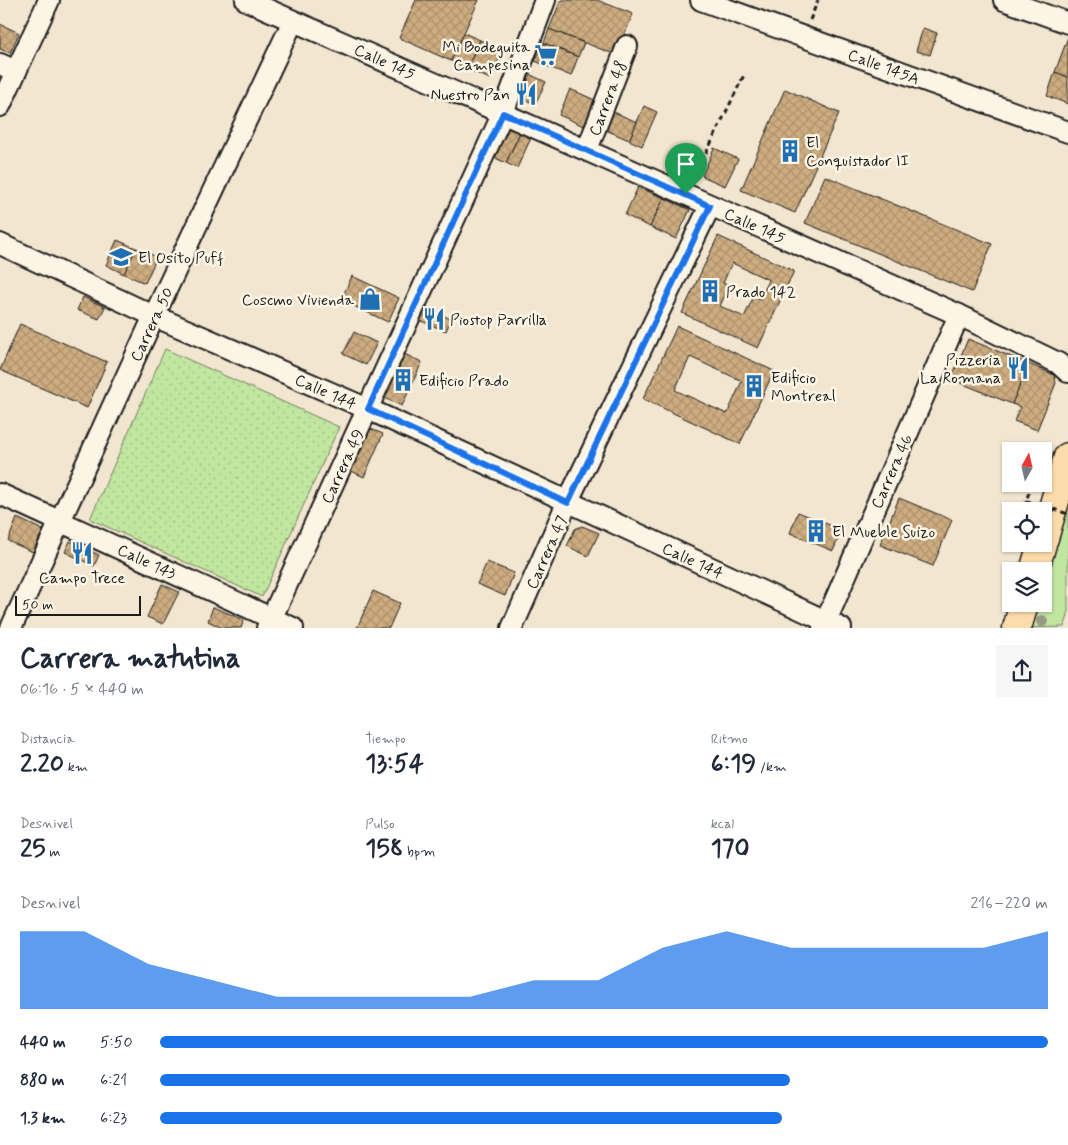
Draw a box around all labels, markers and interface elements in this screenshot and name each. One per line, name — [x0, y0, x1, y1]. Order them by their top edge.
place label: Mi Bodeguita Campesina — [442, 37, 530, 76]
street label: Calle 145 — [351, 40, 418, 85]
supermarket icon: Mi Bodeguita Campesina — [533, 42, 559, 68]
street label: Calle 145A — [845, 45, 922, 90]
street label: Carrera 48 — [584, 58, 632, 139]
restaurant icon: Nuestro Pan — [513, 81, 539, 107]
place label: Nuestro Pan — [430, 85, 510, 106]
place label: El Conquistador II — [806, 133, 909, 172]
building icon: El Conquistador II — [777, 138, 803, 164]
pin — [665, 143, 707, 194]
icon: arrive — [672, 150, 700, 178]
street label: Calle 145 — [721, 204, 788, 249]
school or university icon: El Osito Puff — [108, 244, 134, 270]
place label: El Osito Puff — [138, 248, 224, 269]
building icon: Prado 142 — [697, 278, 723, 304]
place label: Prado 142 — [726, 282, 796, 303]
street label: Carrera 50 — [126, 284, 179, 365]
shop icon: Coscmo Vivienda — [357, 286, 383, 312]
place label: Coscmo Vivienda — [242, 290, 354, 311]
restaurant icon: Piostop Parrilla — [421, 306, 447, 332]
place label: Piostop Parrilla — [450, 310, 547, 331]
place label: Pizzeria La Romana — [920, 350, 1001, 389]
restaurant icon: Pizzeria La Romana — [1005, 355, 1031, 381]
building icon: Edificio Prado — [390, 367, 416, 393]
place label: Edificio Montreal — [771, 368, 836, 407]
street label: Calle 144 — [291, 370, 359, 415]
place label: Edificio Prado — [419, 371, 509, 392]
building icon: Edificio Montreal — [741, 373, 767, 399]
street label: Carrera 49 — [317, 426, 370, 507]
street label: Carrera 46 — [867, 431, 918, 512]
north arrow — [1002, 442, 1052, 492]
map controls — [1002, 442, 1052, 612]
button: locate — [1002, 502, 1052, 552]
street label: Carrera 47 — [522, 512, 573, 593]
building icon: El Mueble Suizo — [803, 518, 829, 544]
place label: El Mueble Suizo — [832, 522, 935, 543]
street label: Calle 144 — [658, 538, 726, 585]
restaurant icon: Campo Trece — [69, 540, 95, 566]
street label: Calle 143 — [114, 540, 179, 585]
button: layers — [1002, 562, 1052, 612]
place label: Campo Trece — [39, 568, 125, 589]
scale bar — [15, 592, 141, 616]
text: 50 m — [22, 596, 53, 614]
text: Carrera matutina — [20, 641, 240, 678]
button: share — [996, 645, 1048, 697]
text: 06:16 · 5 × 440 m — [20, 679, 144, 700]
text: Distancia — [20, 730, 75, 748]
text: Tiempo — [365, 730, 406, 748]
text: Ritmo — [711, 730, 748, 748]
text: 2.20 — [20, 748, 64, 781]
text: 13:54 — [365, 748, 424, 781]
text: 6:19 — [711, 748, 756, 781]
text: km — [64, 758, 88, 776]
text: /km — [756, 758, 787, 776]
text: Desnivel — [20, 815, 73, 833]
text: Pulso — [365, 815, 395, 833]
text: kcal — [711, 815, 734, 833]
text: 25 — [20, 833, 46, 866]
text: 158 — [365, 833, 403, 866]
text: 170 — [711, 833, 749, 866]
text: m — [46, 843, 61, 861]
text: bpm — [403, 843, 435, 861]
text: Desnivel — [20, 893, 80, 914]
text: 216–220 m — [970, 893, 1048, 914]
text: 440 m — [20, 1032, 66, 1053]
text: 5:50 — [100, 1032, 133, 1053]
text: 880 m — [20, 1070, 64, 1091]
text: 6:21 — [100, 1070, 127, 1091]
text: 1.3 km — [20, 1108, 65, 1129]
text: 6:23 — [100, 1108, 127, 1129]

